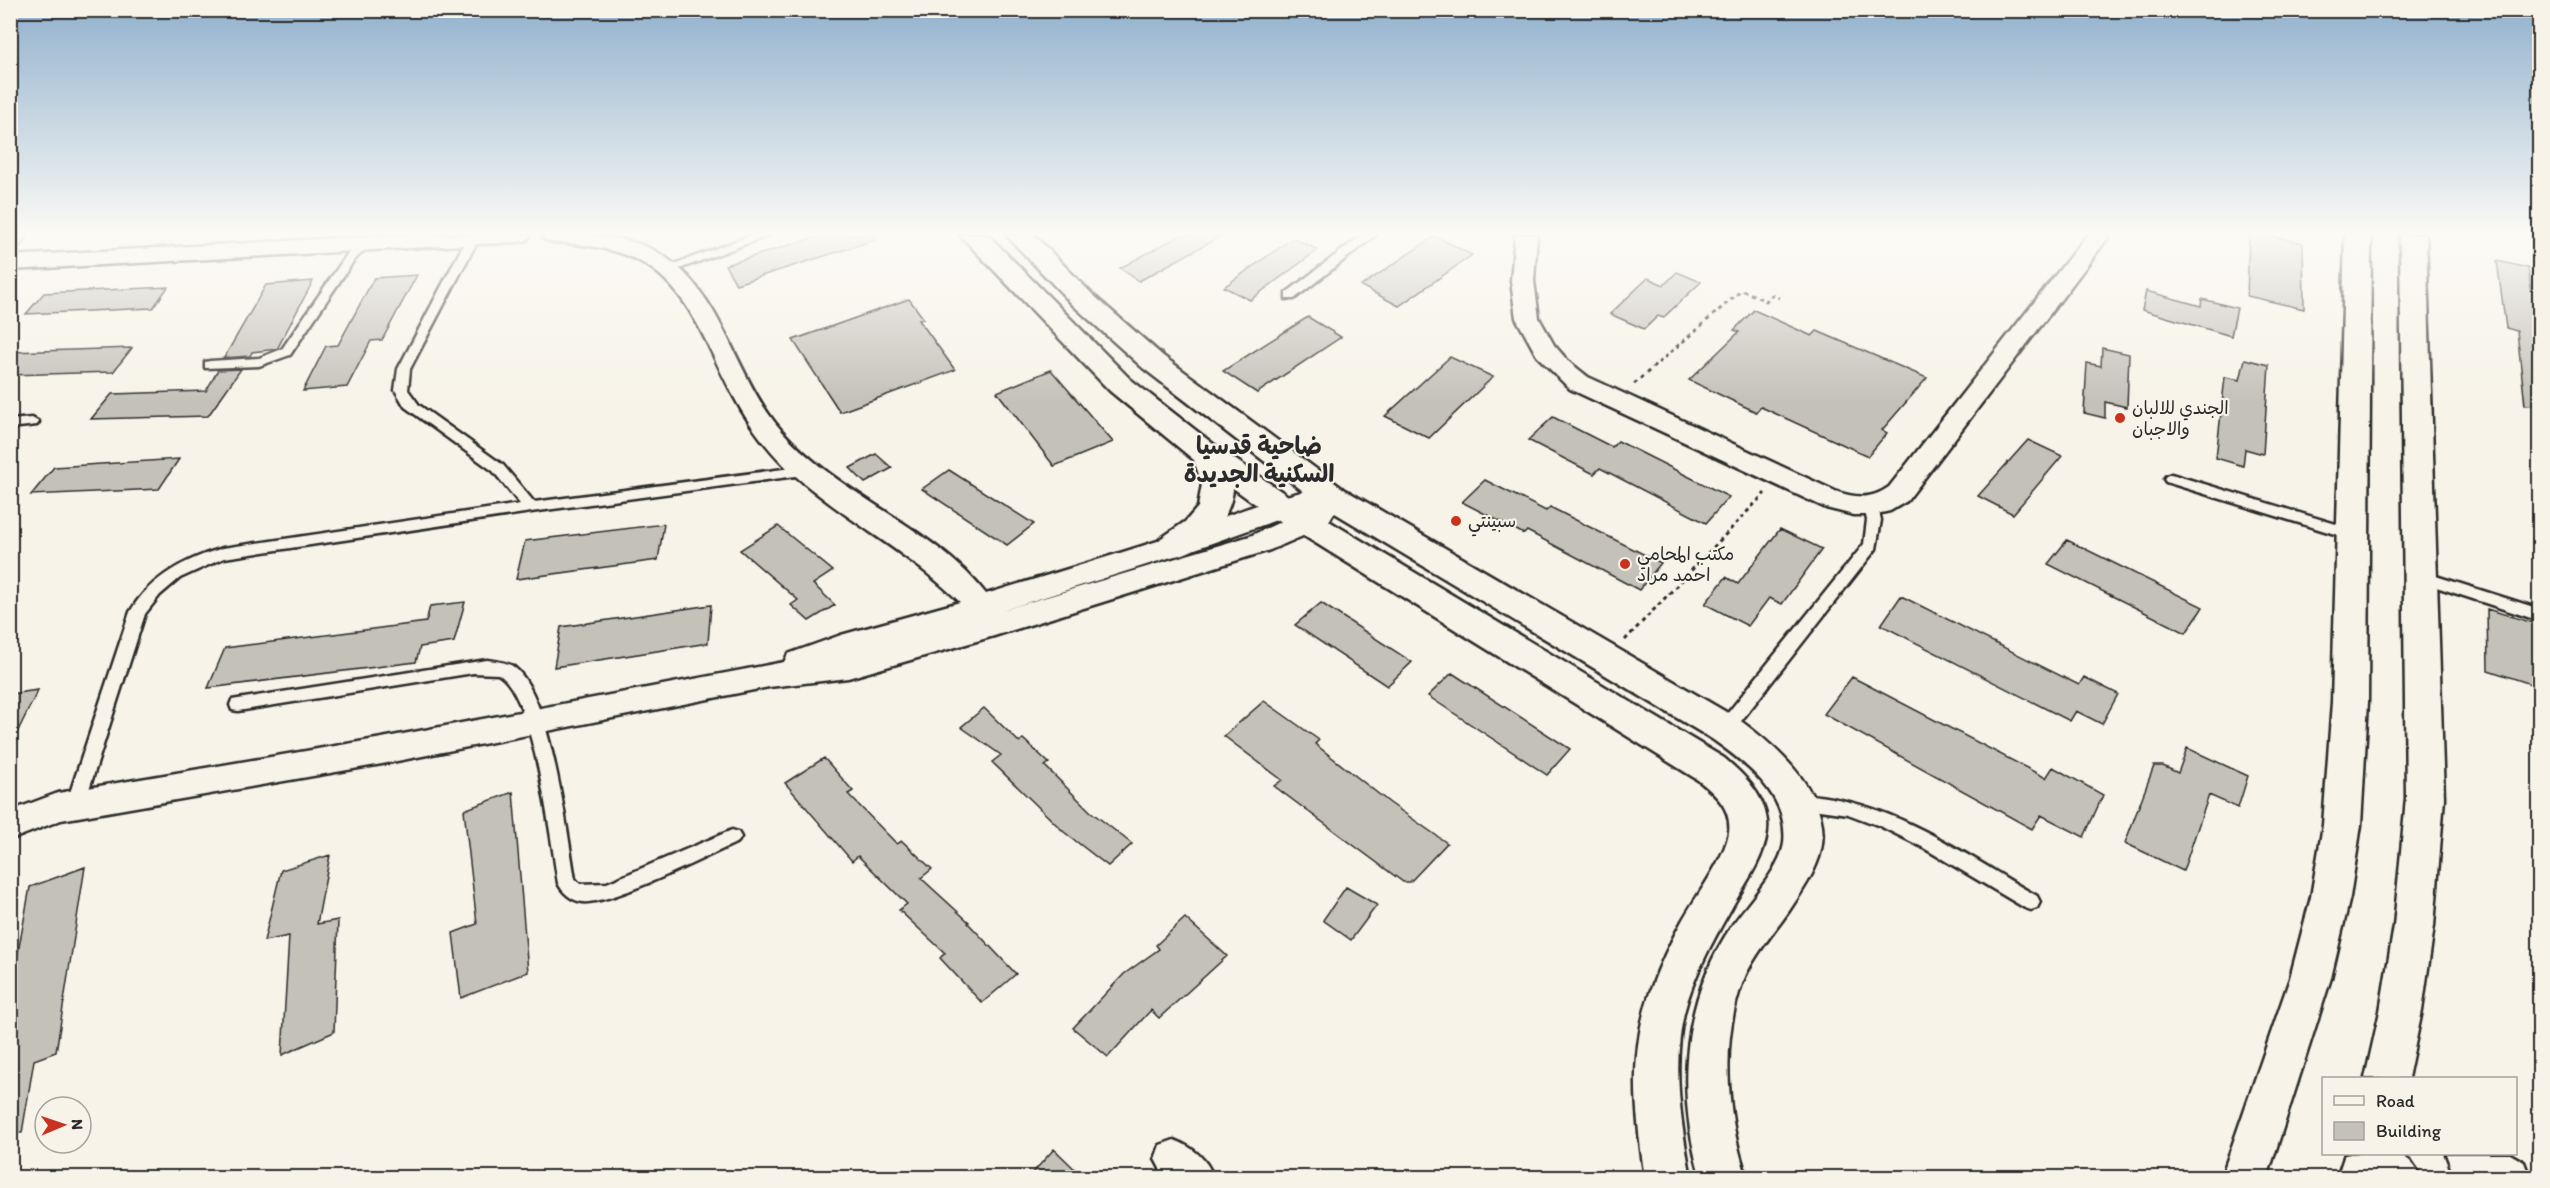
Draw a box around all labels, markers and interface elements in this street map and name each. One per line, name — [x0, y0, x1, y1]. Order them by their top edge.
place label: الجندي للالبان والاجبان — [2132, 397, 2229, 440]
marker: الجندي للالبان والاجبان — [2113, 411, 2127, 425]
district label: ضاحية قدسيا السكنية الجديدة — [1184, 431, 1334, 488]
place label: سبينتي — [1468, 510, 1516, 537]
marker: سبينتي — [1449, 514, 1463, 528]
place label: مكتب المحامي احمد مراد — [1637, 543, 1734, 586]
marker: مكتب المحامي احمد مراد — [1618, 557, 1632, 571]
legend — [2322, 1077, 2517, 1155]
text: Road — [2376, 1090, 2415, 1112]
north arrow — [33, 1095, 93, 1155]
text: N — [68, 1119, 87, 1130]
text: Building — [2376, 1120, 2442, 1142]

